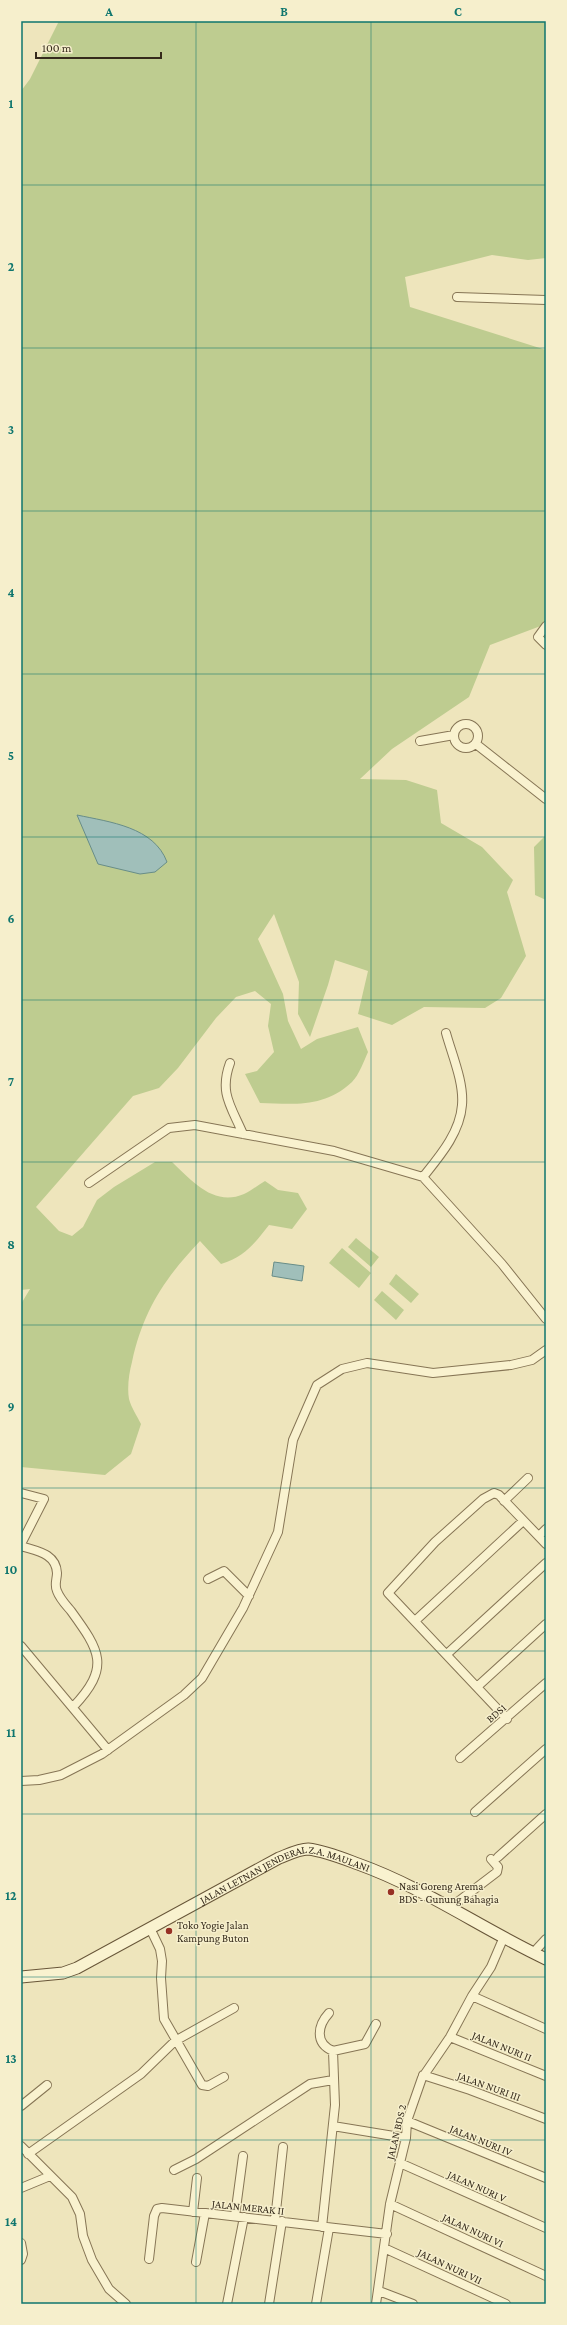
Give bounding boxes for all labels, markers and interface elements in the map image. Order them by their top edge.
text: A [104,4,113,19]
text: B [280,4,288,19]
text: C [454,4,462,19]
scale bar [36,34,161,60]
text: 100 m [42,41,72,55]
text: 1 [9,96,14,111]
text: 2 [8,259,15,274]
text: 3 [8,422,14,437]
text: 4 [7,585,15,600]
text: 5 [8,748,14,763]
text: 6 [7,911,15,926]
text: 7 [8,1074,14,1089]
text: 8 [7,1237,15,1252]
text: 9 [7,1399,15,1414]
text: 10 [5,1562,17,1577]
street label: BDS1 [484,1701,509,1725]
text: 11 [6,1725,16,1740]
street label: JALAN LETNAN JENDERAL Z.A. MAULANI [197,1843,372,1907]
place label: Nasi Goreng Arema BDS - Gunung Bahagia [399,1880,499,1906]
marker: Nasi Goreng Arema BDS - Gunung Bahagia [386,1887,396,1897]
text: 12 [5,1888,17,1903]
place label: Toko Yogie Jalan Kampung Buton [177,1919,249,1945]
marker: Toko Yogie Jalan Kampung Buton [164,1926,174,1936]
street label: JALAN NURI II [469,2028,533,2064]
text: 13 [5,2051,17,2066]
street label: JALAN NURI III [454,2069,522,2104]
street label: JALAN BDS 2 [384,2103,409,2162]
street label: JALAN NURI IV [447,2122,515,2159]
street label: JALAN NURI V [445,2167,509,2205]
street label: JALAN MERAK II [210,2197,285,2218]
street label: JALAN NURI VI [439,2210,505,2250]
text: 14 [5,2214,17,2229]
street label: JALAN NURI VII [415,2245,484,2287]

